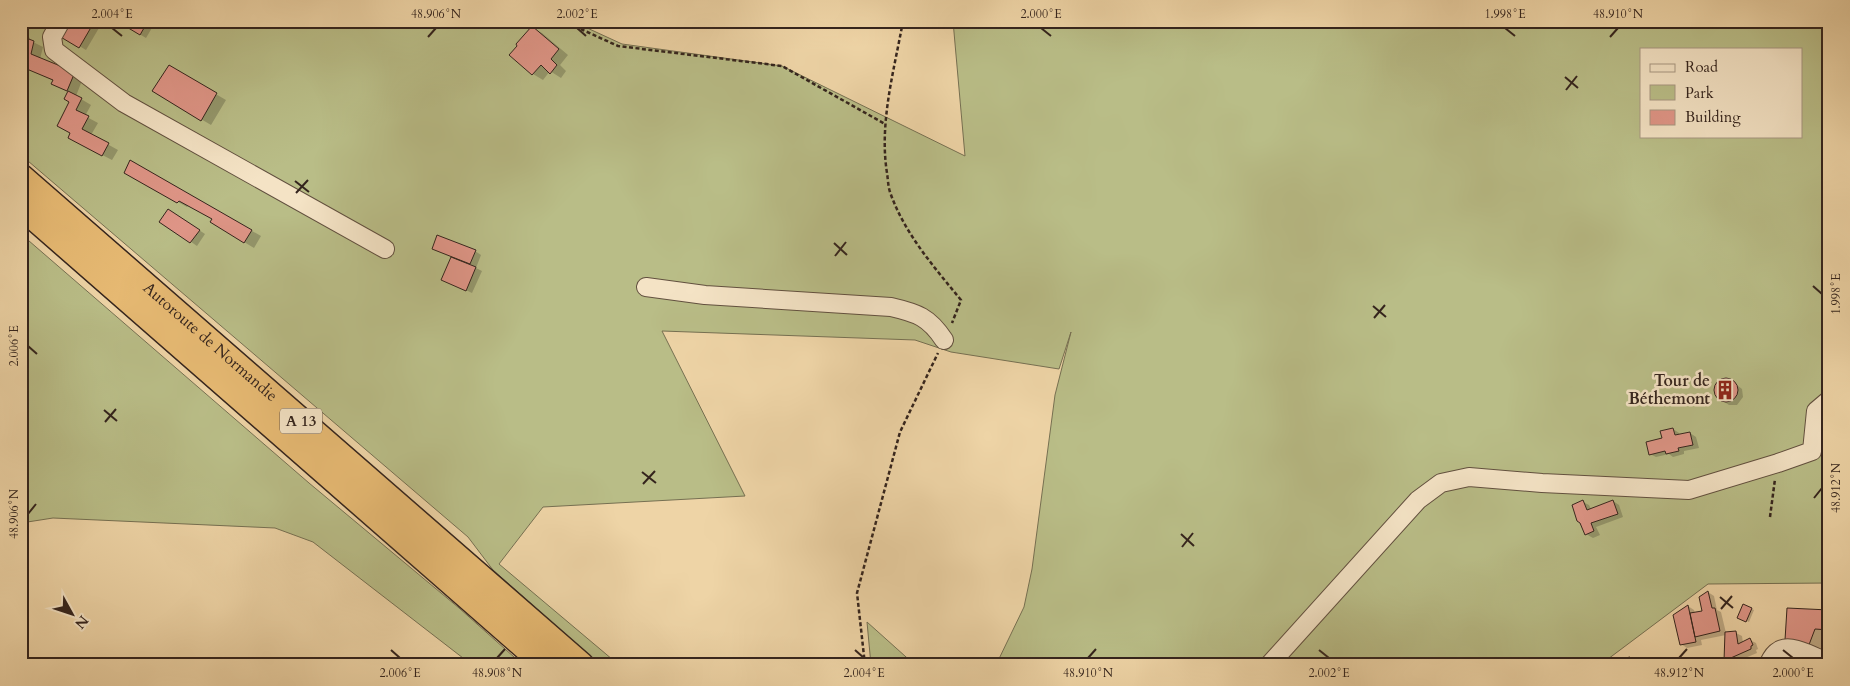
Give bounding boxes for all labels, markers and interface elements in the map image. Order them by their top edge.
text: 2.004°E [91,6,133,22]
text: 48.906°N [411,6,462,22]
text: 2.002°E [556,6,598,22]
text: 2.000°E [1020,6,1062,22]
text: 1.998°E [1484,6,1526,22]
text: 48.910°N [1593,6,1644,22]
legend [1640,48,1802,138]
text: Road [1685,57,1718,77]
text: Park [1685,83,1714,103]
text: Building [1685,107,1741,127]
text: 1.998°E [1828,273,1844,315]
street label: Autoroute de Normandie [138,277,282,407]
text: 2.006°E [6,325,22,367]
place label: Tour de Béthemont [1628,370,1710,410]
building icon: Tour de Béthemont [1714,379,1736,401]
road number: A 13 [280,408,322,434]
text: 48.912°N [1828,462,1844,513]
text: 48.906°N [6,488,22,539]
north arrow [48,588,98,638]
text: N [70,611,93,633]
text: 2.006°E [379,665,421,681]
text: 48.908°N [472,665,523,681]
text: 2.004°E [843,665,885,681]
text: 48.910°N [1063,665,1114,681]
text: 2.002°E [1308,665,1350,681]
text: 48.912°N [1654,665,1705,681]
text: 2.000°E [1772,665,1814,681]

